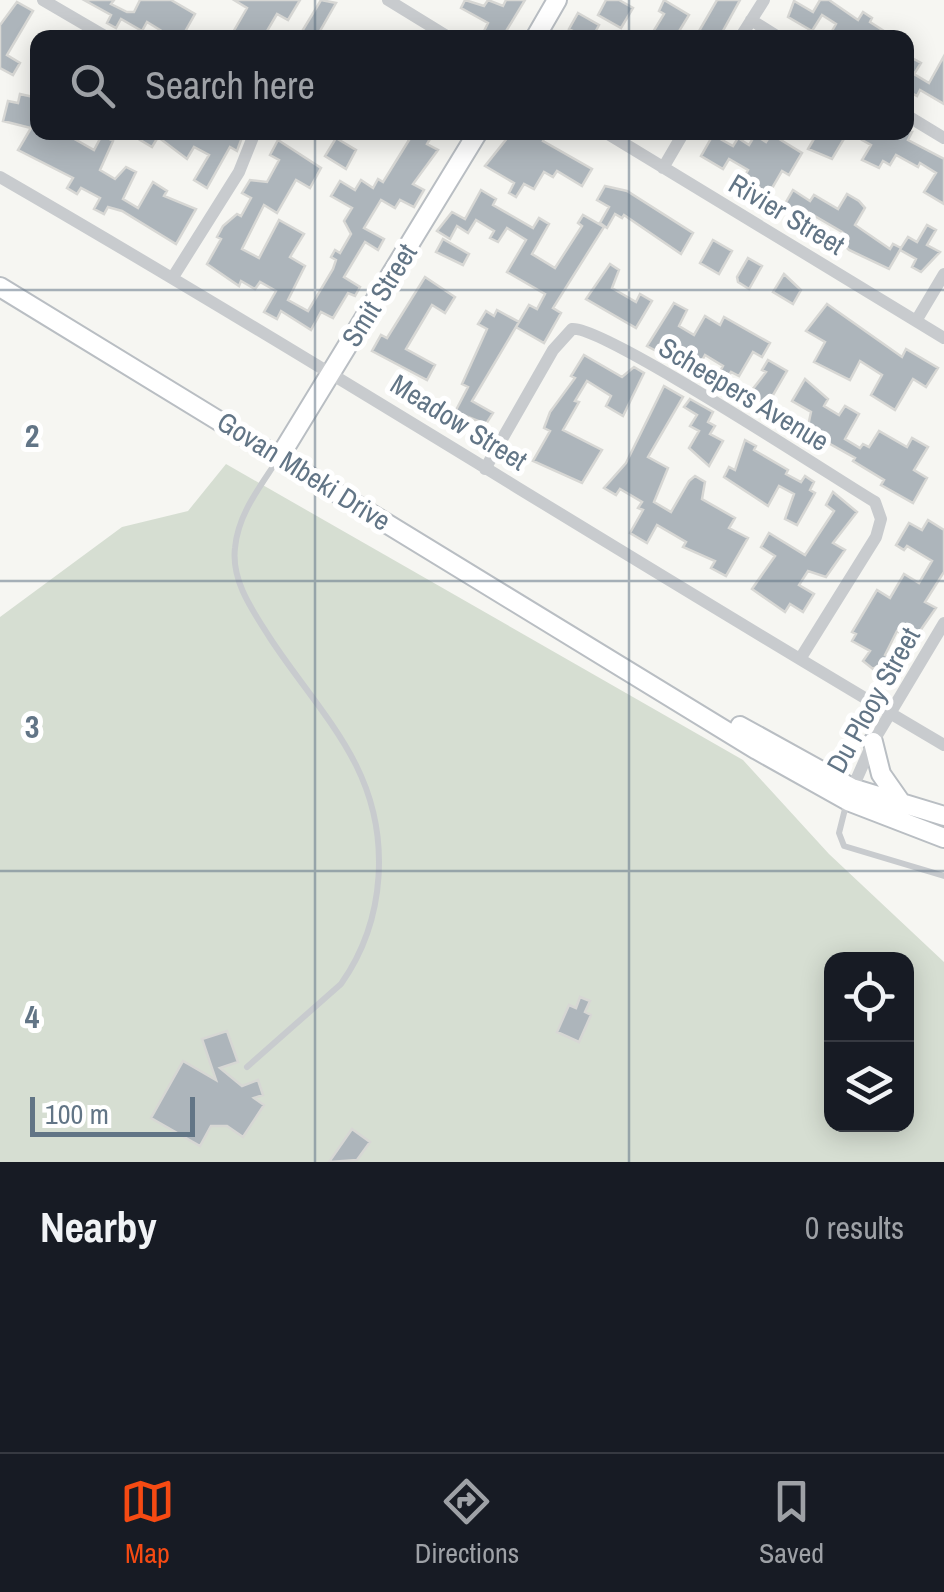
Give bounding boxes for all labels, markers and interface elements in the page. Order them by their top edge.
search box [30,30,914,140]
icon: search [65,58,120,113]
text: Search here [145,60,315,111]
street label: Rivier Street [722,165,852,263]
street label: Smit Street [332,236,426,354]
street label: Scheepers Avenue [652,328,836,460]
street label: Meadow Street [383,365,535,479]
street label: Govan Mbeki Drive [210,402,398,540]
text: 2 [25,414,39,457]
street label: Du Plooy Street [817,620,929,780]
text: 3 [25,705,39,748]
map controls [824,952,914,1132]
button: locate [824,952,914,1042]
text: 4 [25,995,40,1038]
button: layers [824,1042,914,1132]
scale bar [30,1092,195,1136]
text: 100 m [45,1095,109,1133]
text: Nearby [40,1199,157,1255]
text: 0 results [805,1206,904,1249]
tab: Map [120,1474,175,1572]
tab: Directions [415,1474,519,1572]
tab: Saved [759,1474,824,1572]

